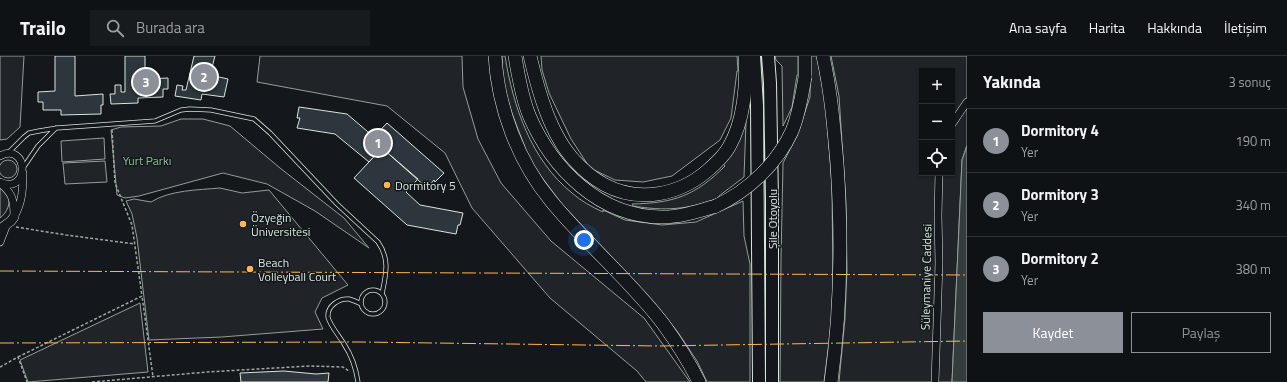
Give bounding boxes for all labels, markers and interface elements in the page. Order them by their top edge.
search box [90,10,370,46]
text: Trailo [20,13,66,42]
text: Burada ara [136,16,205,39]
icon: search [104,17,126,39]
text: Ana sayfa [1009,17,1067,38]
text: Harita [1089,17,1125,38]
text: Hakkında [1147,17,1202,38]
text: İletişim [1224,17,1267,38]
pin: 2 [191,62,217,92]
pin: 3 [133,67,159,97]
map controls [919,68,955,176]
button: + [919,68,955,104]
text: Yakında [983,69,1041,95]
text: 3 sonuç [1228,72,1271,92]
button: − [919,104,955,140]
text: Dormitory 4 [1021,119,1099,142]
pin: 1 [365,128,391,158]
text: 1 [992,131,1000,151]
text: 190 m [1235,131,1271,151]
button: locate [919,140,955,176]
text: Yer [1021,142,1038,162]
park label: Yurt Parkı [123,151,171,170]
place label: Dormitory 5 [395,176,456,195]
marker: Dormitory 5 [382,180,392,190]
text: Dormitory 3 [1021,183,1099,206]
street label: Şile Otoyolu [763,189,782,249]
text: 2 [992,195,1000,215]
text: 340 m [1235,195,1271,215]
text: Yer [1021,206,1038,226]
place label: Özyeğin Üniversitesi [251,208,310,241]
marker: Özyeğin Üniversitesi [238,219,248,229]
street label: Süleymaniye Caddesi [916,224,936,330]
your location [574,230,594,250]
text: Dormitory 2 [1021,247,1099,270]
place label: Beach Volleyball Court [258,253,337,286]
text: 3 [992,259,1000,279]
text: 380 m [1235,259,1271,279]
marker: Beach Volleyball Court [245,264,255,274]
text: Yer [1021,270,1038,290]
button: Kaydet [983,312,1123,353]
button: Paylaş [1131,312,1271,353]

